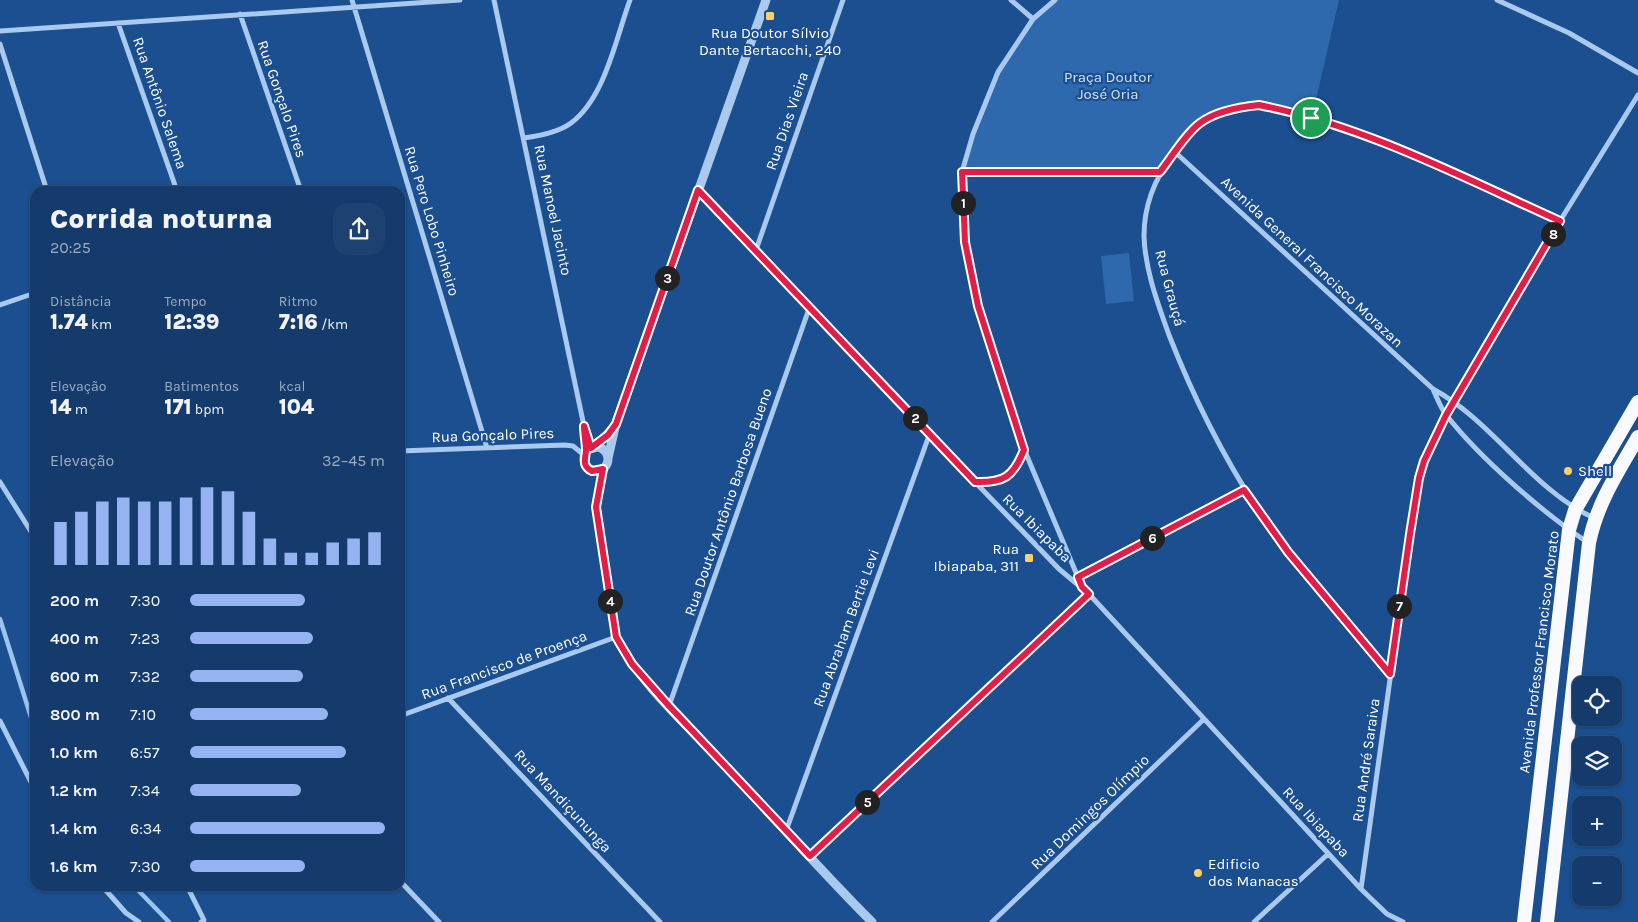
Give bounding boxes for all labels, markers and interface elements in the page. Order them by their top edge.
marker: Rua Doutor Sílvio Dante Bertacchi, 240 [764,10,776,22]
place label: Rua Doutor Sílvio Dante Bertacchi, 240 [699,24,841,59]
street label: Rua Antônio Salema [129,35,191,171]
street label: Rua Gonçalo Pires [254,38,310,160]
park label: Praça Doutor José Oria [1064,68,1153,103]
street label: Rua Dias Vieira [762,69,812,173]
pin [1290,97,1332,139]
icon: arrive [1297,104,1325,132]
street label: Rua Manoel Jacinto [530,143,576,277]
street label: Rua Pero Lobo Pinheiro [401,144,463,298]
street label: Avenida General Francisco Morazan [1217,173,1407,351]
pin: 1 [950,190,976,216]
text: 1 [961,195,966,212]
text: Corrida noturna [50,202,273,235]
button: share [333,203,385,255]
pin: 8 [1540,222,1566,246]
text: 8 [1549,226,1558,243]
text: 20:25 [50,238,91,257]
street label: Rua Grauçá [1151,248,1189,328]
pin: 3 [654,266,680,290]
text: 3 [663,270,672,287]
text: Distância [50,293,111,310]
text: Tempo [164,293,206,310]
text: Ritmo [279,293,317,310]
text: 1.74 [50,310,88,334]
text: 12:39 [164,310,219,334]
text: 7:16 [279,310,318,334]
text: km [88,316,112,333]
text: /km [318,316,348,333]
text: Elevação [50,378,106,395]
text: Batimentos [164,378,239,395]
text: kcal [279,378,305,395]
street label: Rua Doutor Antônio Barbosa Bueno [680,386,776,618]
text: 14 [50,395,71,419]
text: 171 [164,395,192,419]
text: 104 [279,395,314,419]
text: m [71,401,88,418]
text: bpm [192,401,224,418]
pin: 2 [902,406,928,430]
text: 2 [911,410,920,427]
street label: Rua Gonçalo Pires [431,424,555,446]
text: Elevação [50,451,114,470]
text: 32–45 m [322,451,385,470]
place label: Shell [1578,462,1612,480]
marker: Shell [1562,465,1574,477]
street label: Rua Ibiapaba [999,490,1075,566]
pin: 6 [1140,526,1164,550]
text: 6 [1148,530,1157,547]
street label: Avenida Professor Francisco Morato [1515,530,1563,774]
place label: Rua Ibiapaba, 311 [934,540,1019,575]
street label: Rua Abraham Bertie Levi [809,547,883,709]
marker: Rua Ibiapaba, 311 [1023,552,1035,564]
pin: 4 [598,588,622,614]
text: 200 m [50,591,99,610]
text: 7:30 [130,591,160,610]
text: 4 [606,593,615,610]
pin: 7 [1386,594,1412,618]
text: 7 [1396,598,1403,615]
street label: Rua Francisco de Proença [419,627,589,703]
text: 400 m [50,629,99,648]
text: 7:23 [130,629,160,648]
text: 600 m [50,667,99,686]
text: 7:32 [130,667,160,686]
map controls [1572,676,1622,906]
button: locate [1572,676,1622,726]
street label: Rua André Saraiva [1348,697,1384,823]
text: 800 m [50,705,100,724]
text: 7:10 [130,705,156,724]
button: layers [1572,736,1622,786]
text: 1.0 km [50,743,98,762]
text: 6:57 [130,743,159,762]
street label: Rua Mandiçununga [511,746,615,856]
street label: Rua Domingos Olímpio [1027,751,1153,873]
text: 1.2 km [50,781,98,800]
text: 7:34 [130,781,160,800]
street label: Rua Ibiapaba [1279,783,1353,861]
pin: 5 [854,790,880,814]
text: 5 [863,794,872,811]
button: + [1572,796,1622,846]
text: 1.4 km [50,819,97,838]
text: 6:34 [130,819,161,838]
place label: Edificio dos Manacas [1208,855,1299,890]
button: − [1572,856,1622,906]
text: 1.6 km [50,857,98,876]
text: 7:30 [130,857,160,876]
marker: Edificio dos Manacas [1192,867,1204,879]

